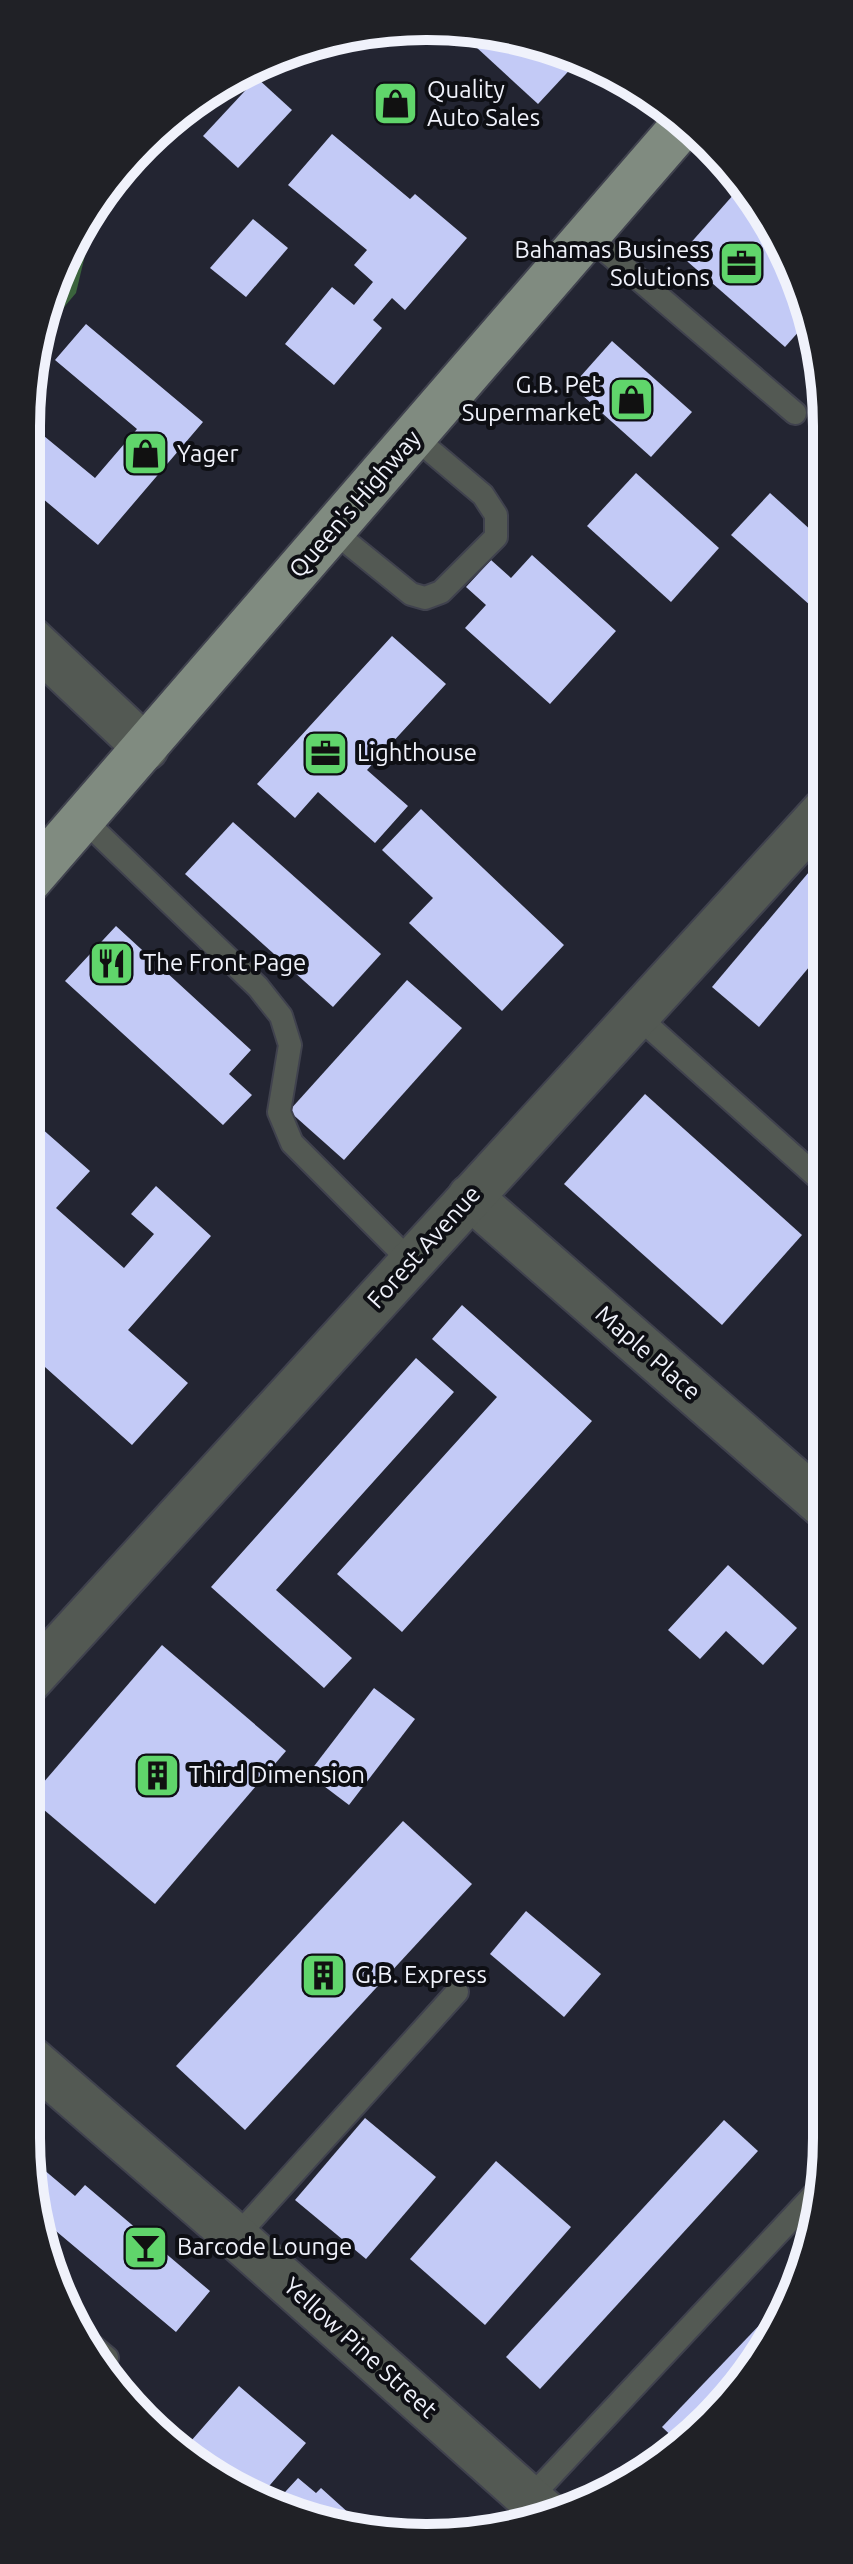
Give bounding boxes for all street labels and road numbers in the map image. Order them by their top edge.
street label: Queen's Highway [283,424,426,583]
street label: Forest Avenue [362,1180,486,1313]
street label: Maple Place [591,1300,706,1405]
street label: Yellow Pine Street [278,2272,443,2424]

